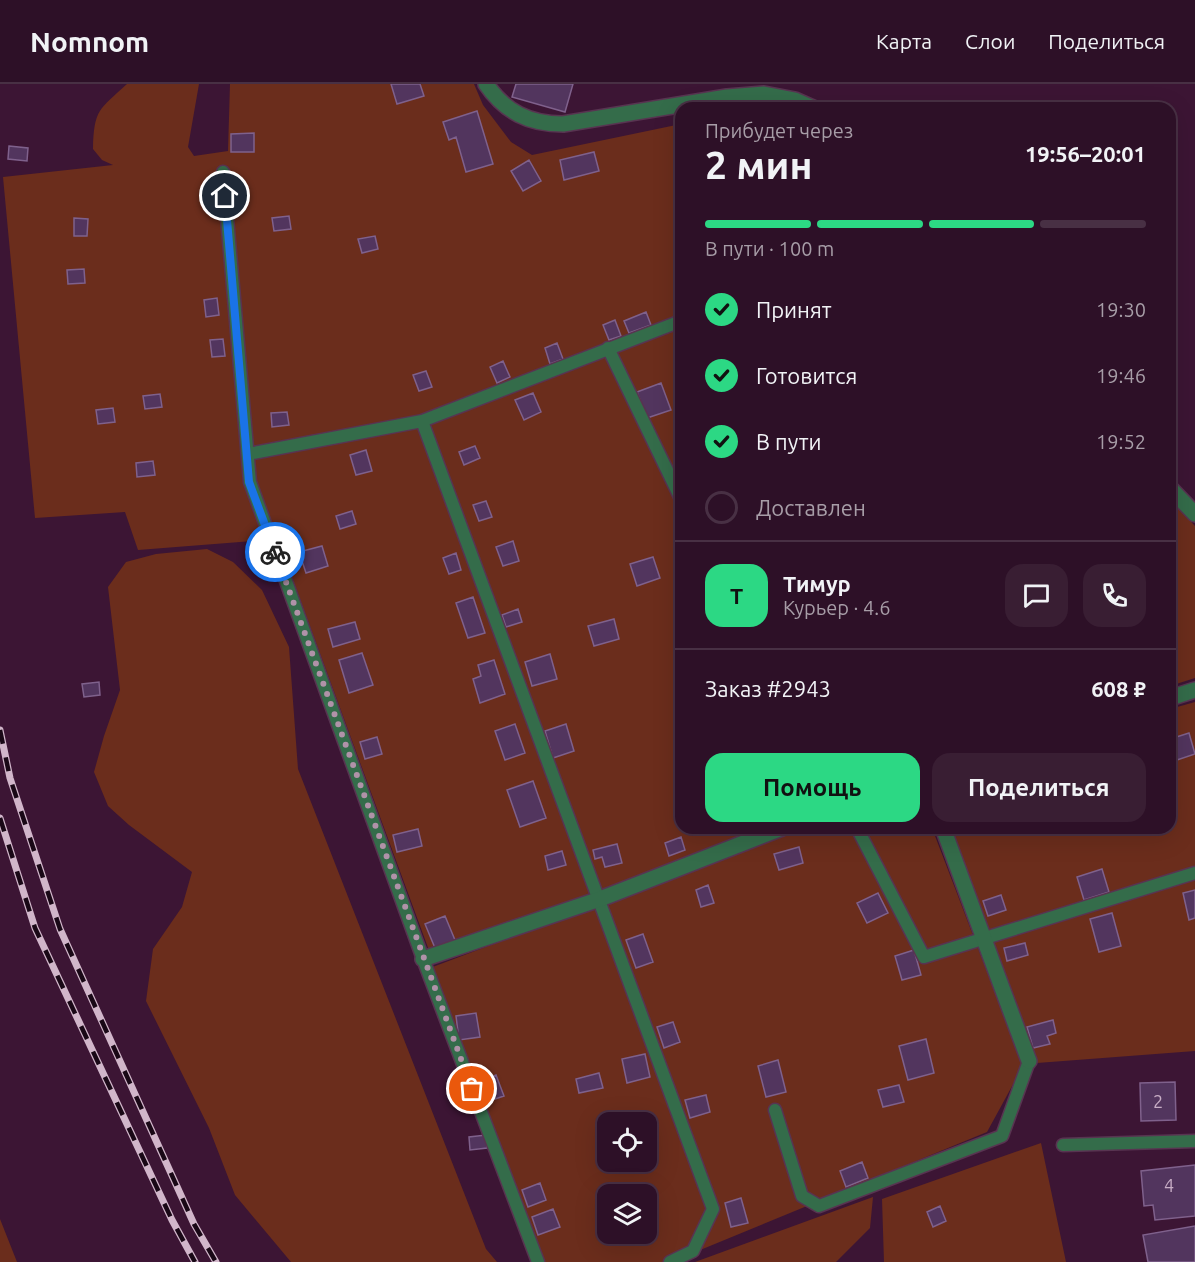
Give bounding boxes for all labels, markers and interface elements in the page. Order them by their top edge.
text: Nomnom [30,26,149,57]
text: Карта [876,29,932,53]
text: Слои [965,29,1015,53]
text: Поделиться [1048,29,1165,53]
text: Прибудет через [705,119,853,142]
text: 19:56–20:01 [1025,141,1146,166]
text: 2 мин [705,143,813,186]
pin [199,170,250,221]
icon: home [208,179,241,212]
text: В пути · 100 m [705,237,834,260]
icon: check [705,293,738,326]
text: Принят [756,297,832,322]
text: 19:30 [1096,298,1146,321]
icon: check [705,359,738,392]
text: Готовится [756,363,857,388]
text: 19:46 [1096,364,1146,387]
icon: check [705,425,738,458]
text: В пути [756,429,822,454]
text: 19:52 [1096,430,1146,453]
text: Доставлен [756,495,866,520]
courier [245,522,305,582]
icon: bike [259,536,292,569]
button: chat [1005,564,1068,627]
button: phone [1083,564,1146,627]
text: Тимур [783,571,851,596]
text: Т [730,583,743,608]
text: Курьер · 4.6 [783,596,890,619]
text: Заказ #2943 [705,676,831,701]
text: 608 ₽ [1091,676,1146,701]
button: Помощь [705,753,920,822]
button: Поделиться [932,753,1146,822]
pin [446,1063,497,1114]
icon: bag [455,1072,488,1105]
house number: 2 [1153,1091,1163,1111]
map controls [597,1112,657,1244]
button: locate [597,1112,657,1172]
house number: 4 [1164,1175,1174,1195]
button: layers [597,1184,657,1244]

